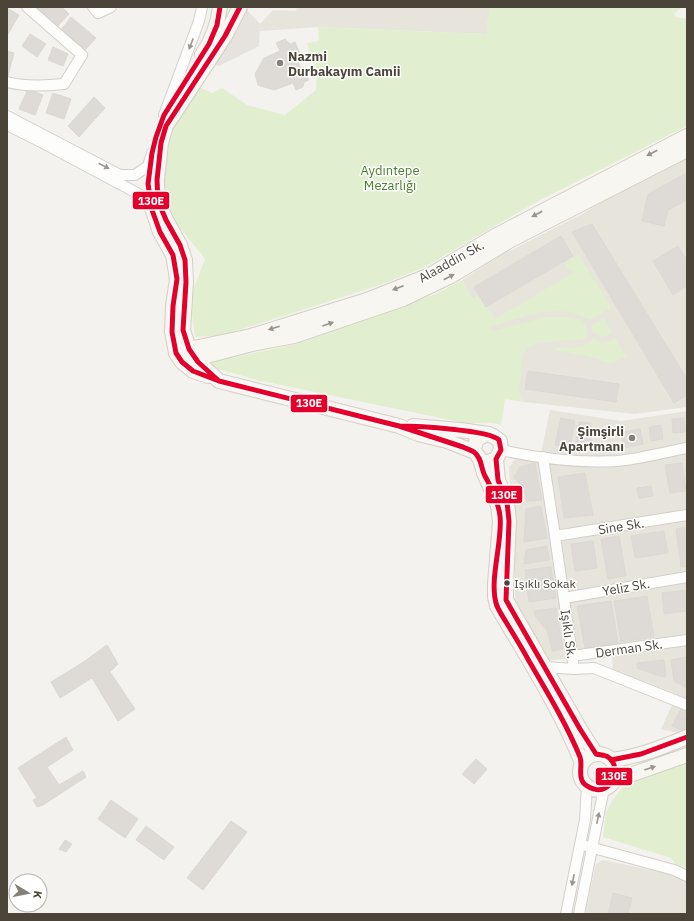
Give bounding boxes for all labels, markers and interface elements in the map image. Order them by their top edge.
one-way arrow [187,38,193,50]
place label: Nazmi Durbakayım Camii [288,48,400,80]
marker: Nazmi Durbakayım Camii [275,58,285,68]
one-way arrow [646,150,658,157]
park label: Aydıntepe Mezarlığı [360,162,420,194]
one-way arrow [98,163,110,169]
line badge: 130E [132,191,170,210]
text: 130E [138,194,165,208]
one-way arrow [531,211,543,217]
street label: Alaaddin Sk. [415,236,487,286]
one-way arrow [443,274,455,280]
one-way arrow [391,285,403,291]
one-way arrow [323,321,335,327]
one-way arrow [268,325,280,331]
line badge: 130E [290,394,328,413]
text: 130E [296,396,323,410]
place label: Şimşirli Apartmanı [559,423,624,455]
marker: Şimşirli Apartmanı [627,433,637,443]
line badge: 130E [485,485,523,504]
text: 130E [491,488,518,502]
street label: Sine Sk. [597,514,645,539]
street label: Yeliz Sk. [601,575,651,600]
place label: Işıklı Sokak [514,576,576,591]
marker: Işıklı Sokak [502,578,512,588]
street label: Işıklı Sk. [557,608,580,660]
street label: Derman Sk. [595,635,664,662]
one-way arrow [644,765,656,771]
line badge: 130E [595,767,633,786]
text: 130E [601,769,628,783]
one-way arrow [596,812,602,824]
north arrow [8,873,48,913]
one-way arrow [569,874,575,886]
text: K [30,890,45,900]

